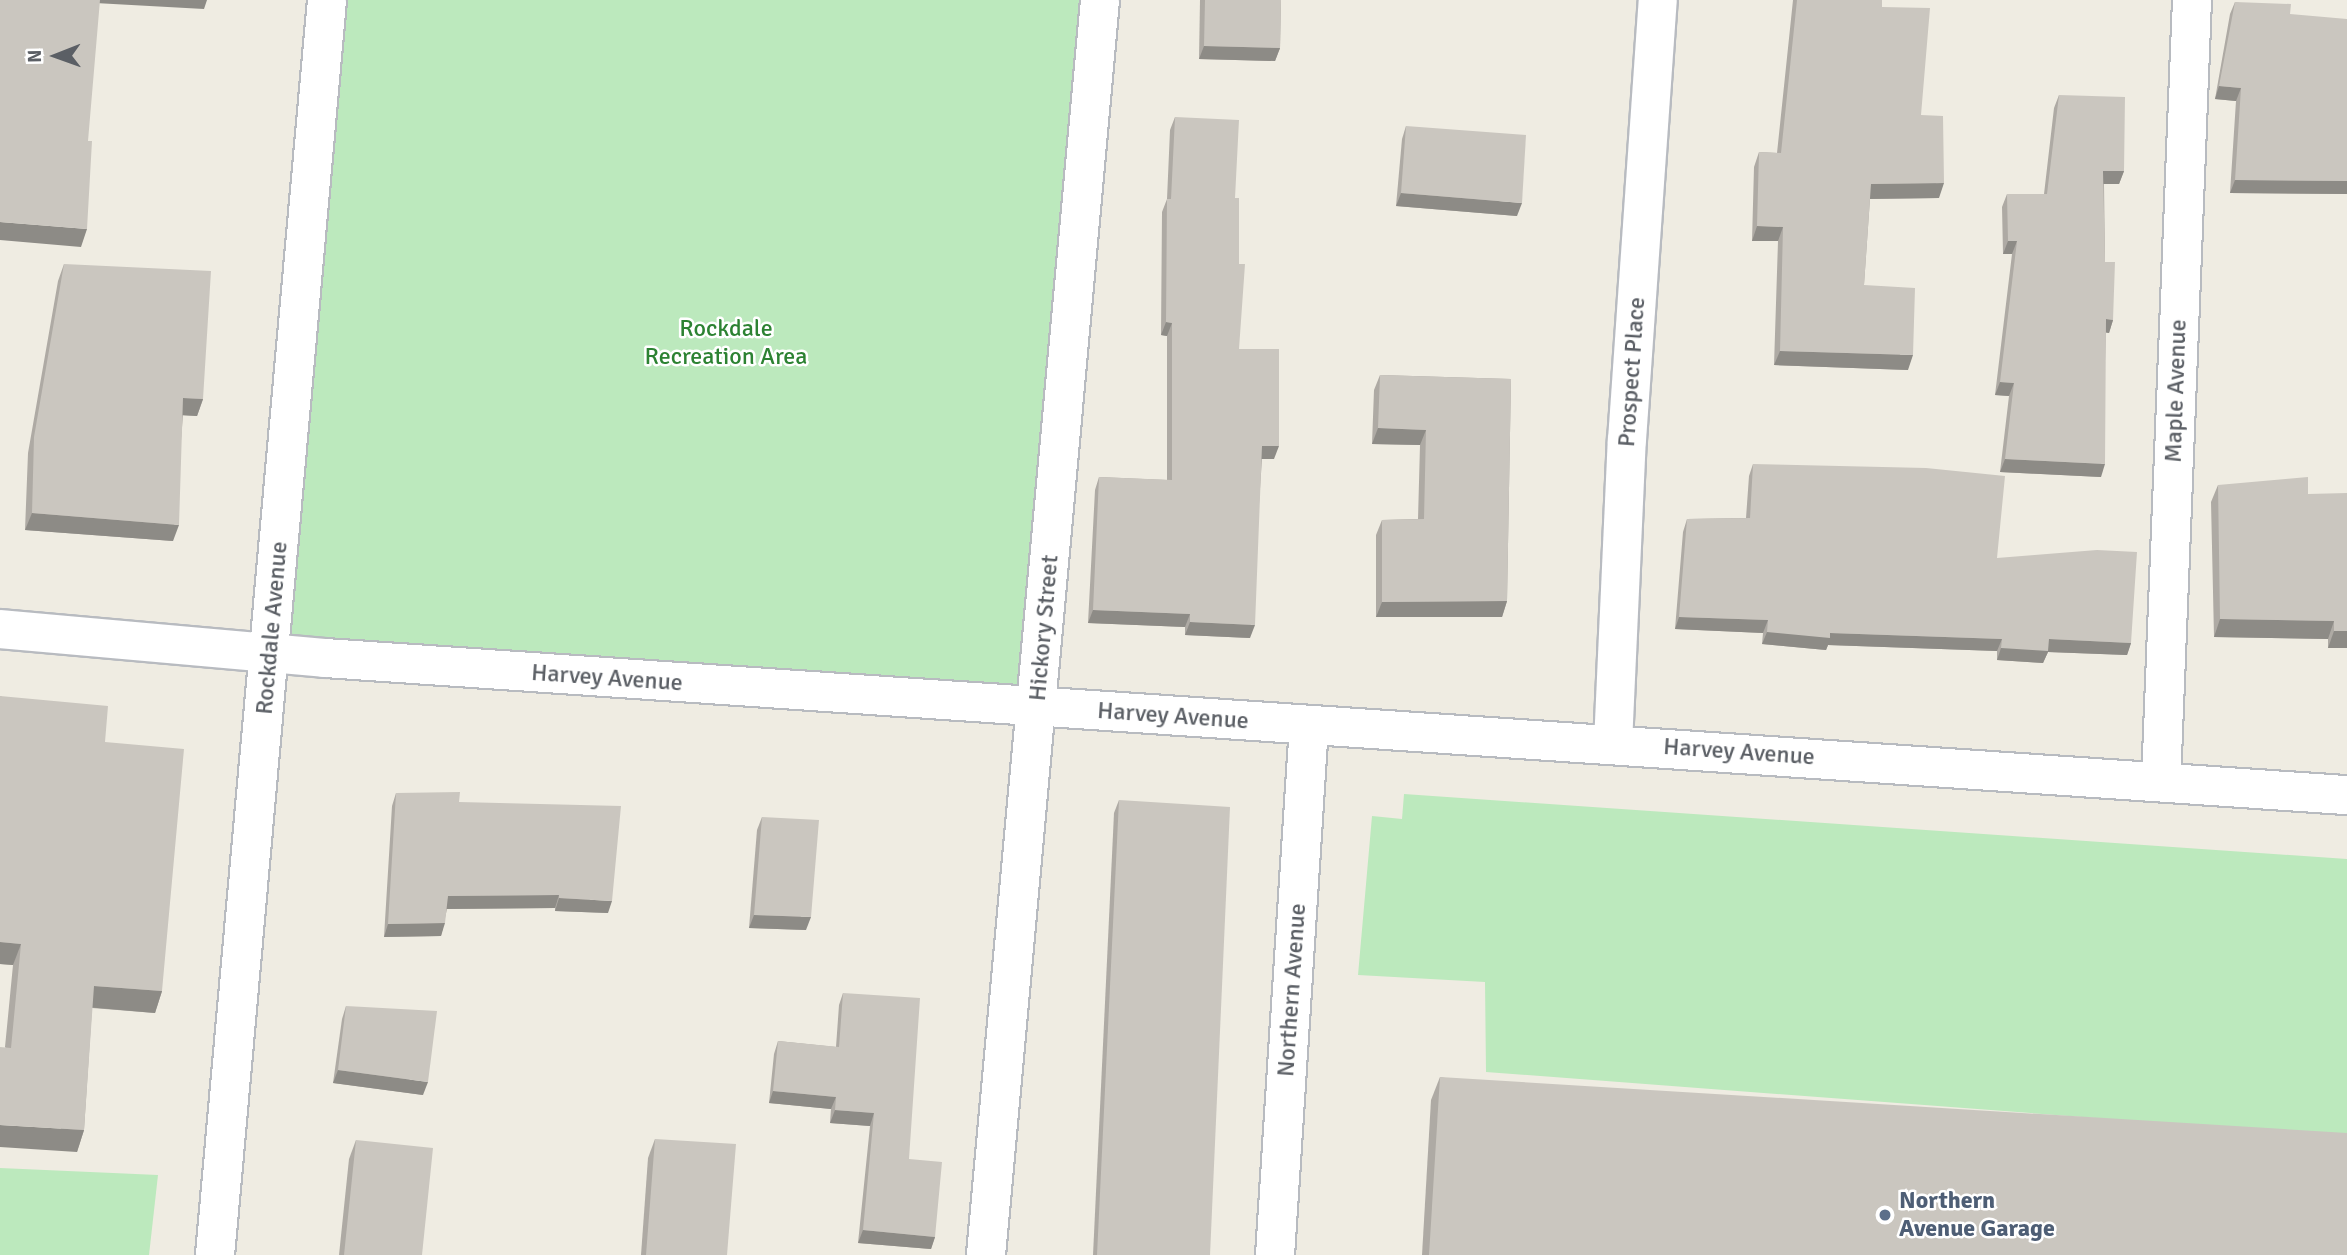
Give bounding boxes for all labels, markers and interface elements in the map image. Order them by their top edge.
north arrow [21,21,91,91]
text: N [23,50,47,63]
street label: Prospect Place [1612,296,1652,448]
park label: Rockdale Recreation Area [645,315,807,371]
street label: Maple Avenue [2159,319,2193,463]
street label: Rockdale Avenue [250,540,294,716]
street label: Hickory Street [1023,554,1065,702]
street label: Harvey Avenue [530,658,684,698]
street label: Harvey Avenue [1096,696,1250,736]
street label: Harvey Avenue [1662,732,1816,772]
street label: Northern Avenue [1272,902,1312,1078]
place label: Northern Avenue Garage [1899,1187,2055,1243]
marker: Northern Avenue Garage [1877,1207,1893,1223]

